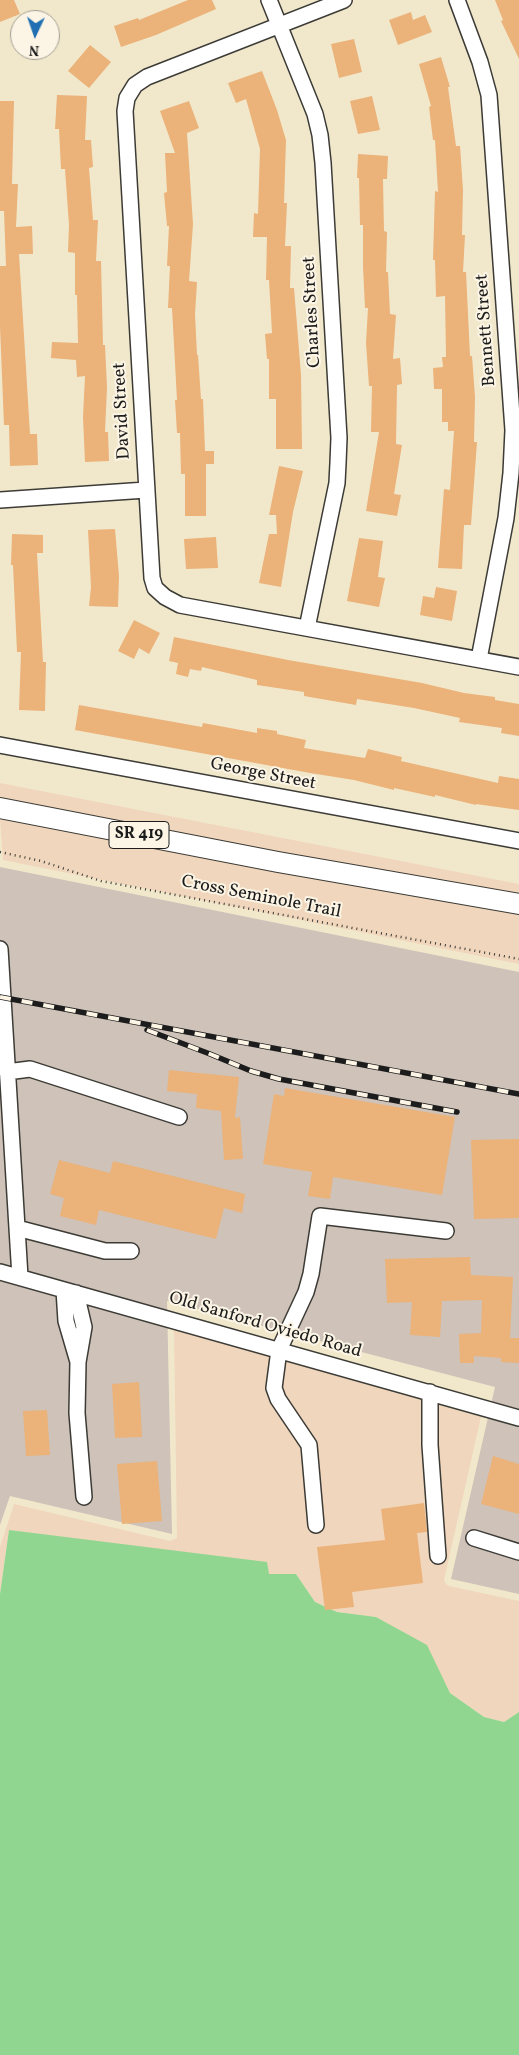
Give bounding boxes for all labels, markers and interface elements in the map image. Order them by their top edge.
north arrow [10,10,60,60]
text: N [29,40,40,59]
street label: Charles Street [299,256,327,368]
street label: Bennett Street [472,273,502,387]
street label: David Street [110,362,136,460]
street label: George Street [208,754,318,796]
road number: SR 419 [109,822,169,848]
street label: Cross Seminole Trail [179,872,343,924]
street label: Old Sanford Oviedo Road [166,1288,364,1364]

